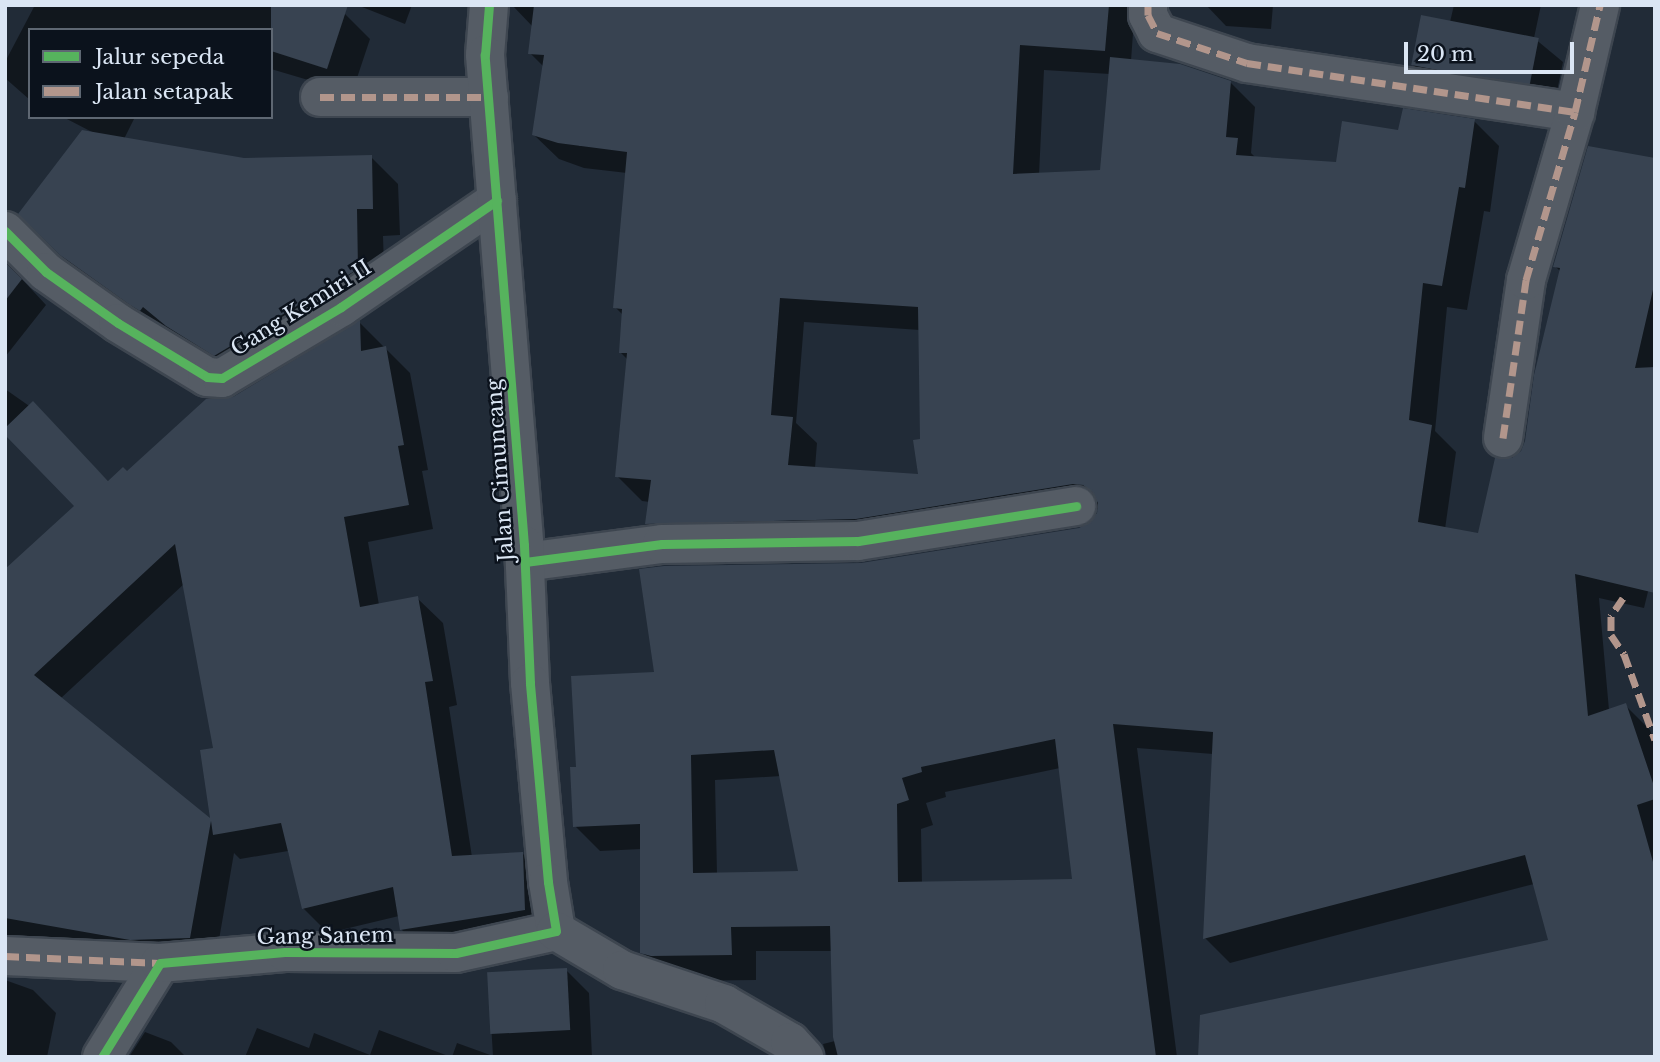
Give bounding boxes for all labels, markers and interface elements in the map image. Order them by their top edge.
legend [28,28,273,119]
scale bar [1408,28,1578,72]
text: 20 m [1417,41,1474,67]
text: Jalur sepeda [95,44,224,70]
text: Jalan setapak [95,79,233,105]
street label: Gang Kemiri II [226,255,376,361]
street label: Jalan Cimuncang [481,378,519,562]
street label: Gang Sanem [256,922,394,950]

